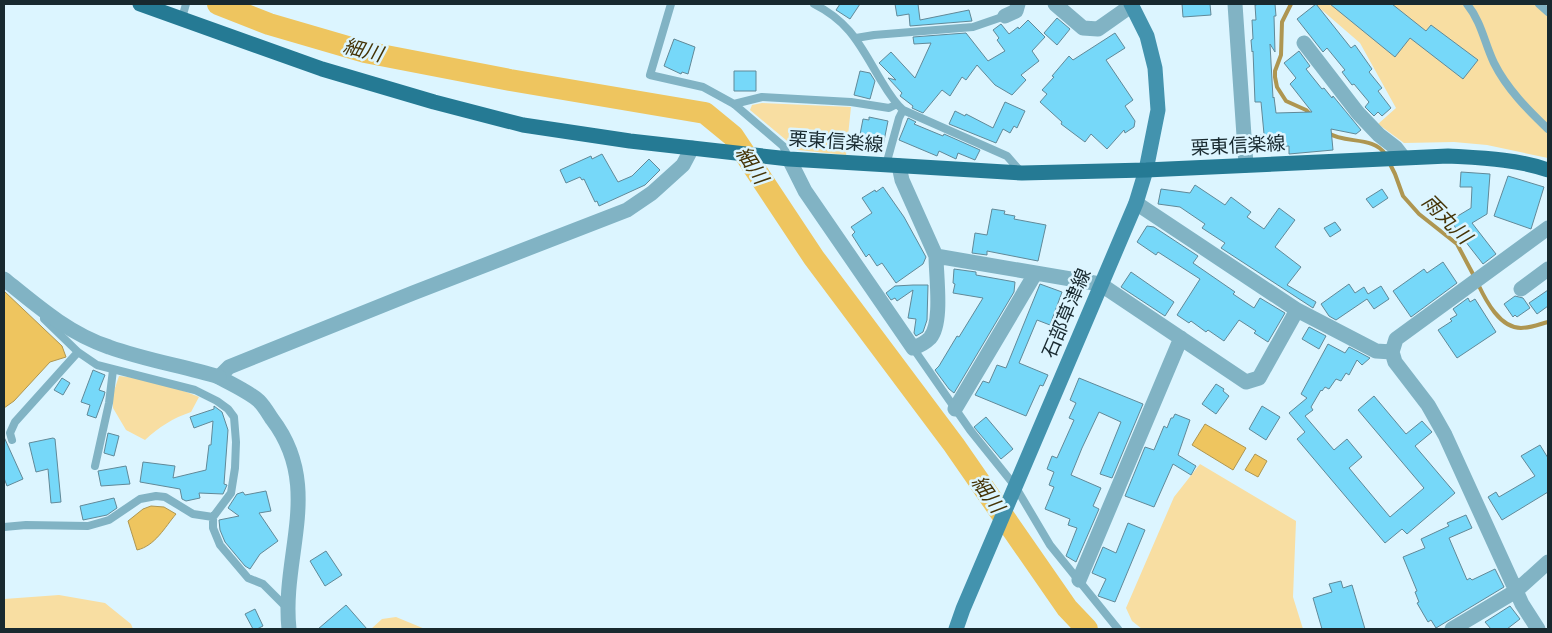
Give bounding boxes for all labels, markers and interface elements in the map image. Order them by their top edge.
water label: 細川 [341,34,387,67]
street label: 栗東信楽線 [788,127,884,156]
street label: 栗東信楽線 [1190,132,1286,159]
water label: 細川 [731,142,774,190]
water label: 雨丸川 [1417,189,1478,250]
street label: 石部草津線 [1037,265,1096,361]
water label: 細川 [967,471,1010,519]

